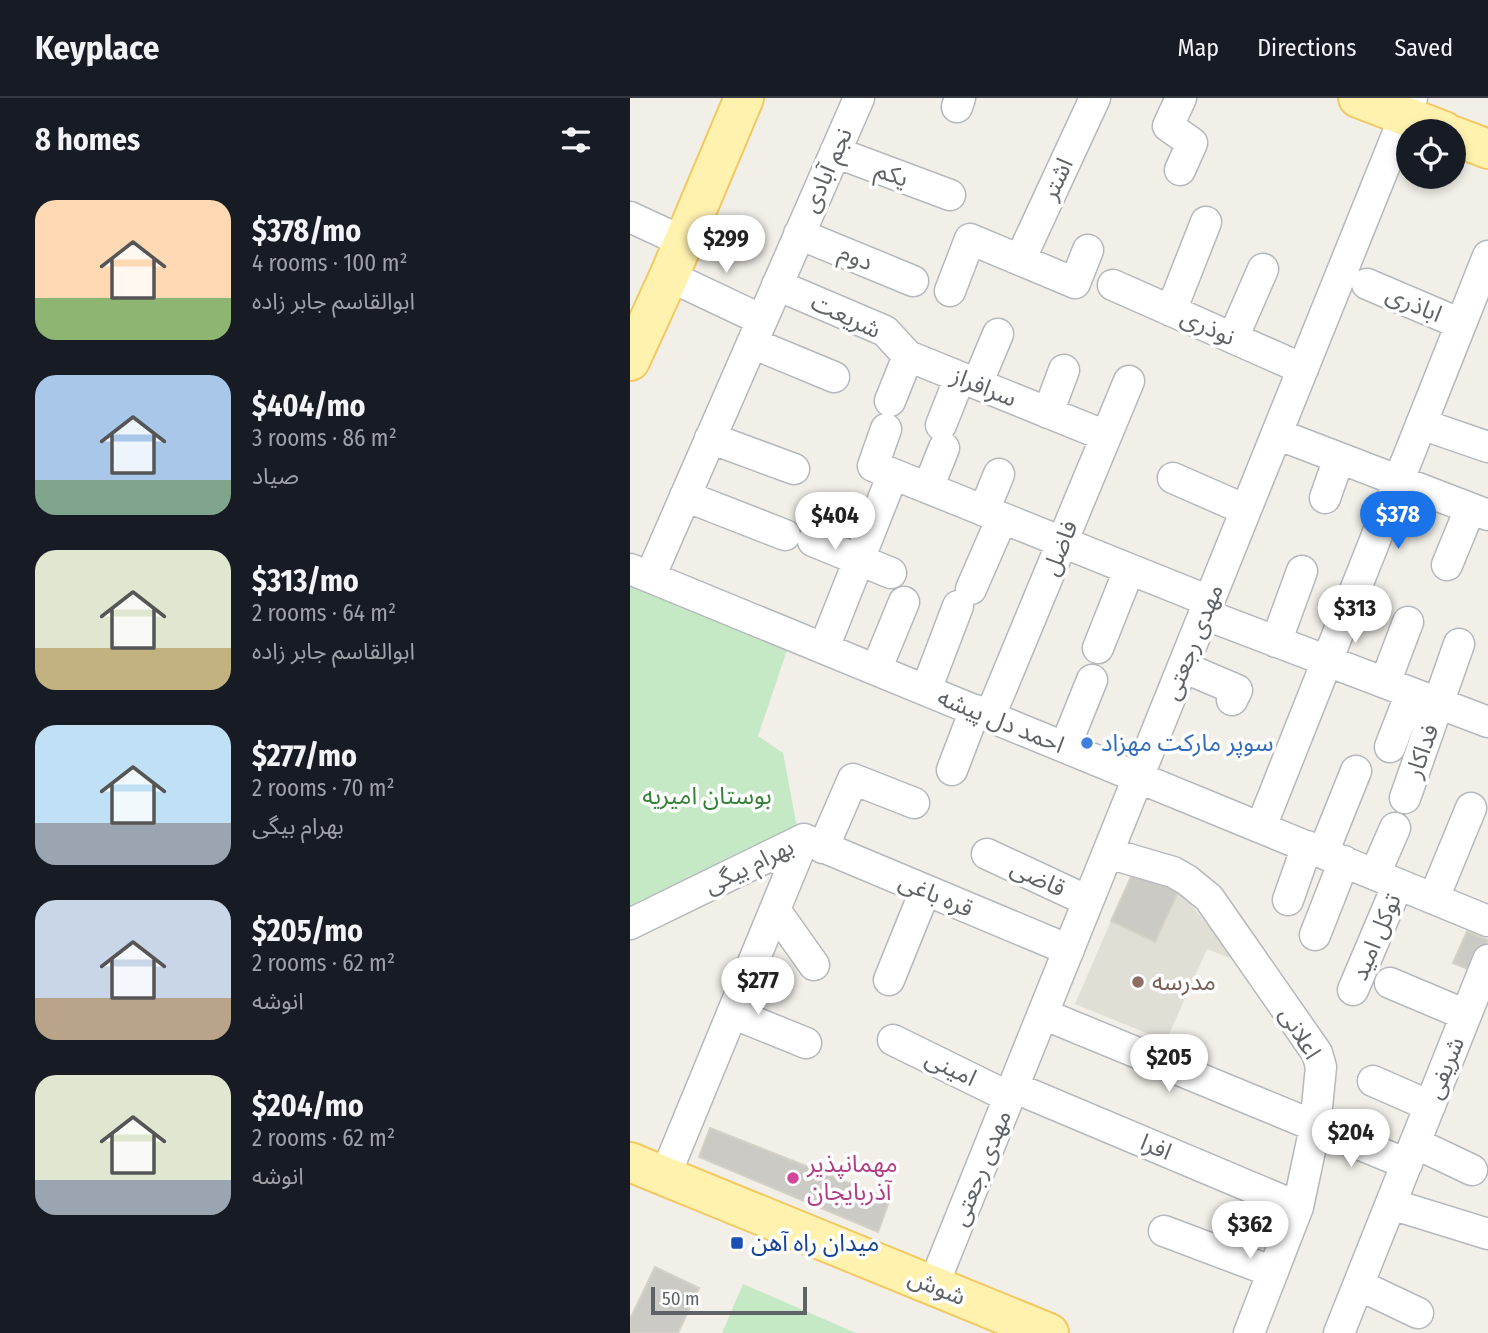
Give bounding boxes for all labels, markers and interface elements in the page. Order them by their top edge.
text: Keyplace [35,28,159,68]
text: Map [1178,34,1219,62]
text: Directions [1257,34,1356,62]
text: Saved [1394,34,1453,62]
map controls [1396,119,1466,189]
button: locate [1396,119,1466,189]
icon: filters [557,121,595,159]
text: 8 homes [35,122,140,158]
street label: نجم آبادی [796,123,861,218]
street label: اشتر [1035,154,1079,205]
street label: یکم [871,155,912,196]
text: $378/mo [252,213,361,249]
pin: $299 [685,216,767,275]
text: $299 [703,224,749,252]
icon: home [91,228,175,312]
street label: دوم [834,238,877,280]
text: 4 rooms · 100 m² [252,249,408,277]
street label: اباذری [1382,280,1446,328]
text: ابوالقاسم جابر زاده [252,287,415,315]
street label: شریعت [807,288,885,344]
street label: نوذری [1177,303,1239,351]
street label: سرافراز [946,361,1021,413]
text: $404/mo [252,388,366,424]
icon: home [91,403,175,487]
text: 3 rooms · 86 m² [252,424,397,452]
text: صیاد [252,462,299,490]
pin: $378 [1357,491,1439,551]
pin: $404 [794,492,876,552]
text: $378 [1376,500,1420,528]
text: $404 [811,501,859,529]
street label: فاضل [1036,516,1084,580]
text: $313/mo [252,563,359,599]
icon: home [91,578,175,662]
street label: مهدی رجعتی [1157,580,1229,704]
pin: $313 [1314,586,1396,645]
text: $313 [1334,594,1376,622]
text: 2 rooms · 64 m² [252,599,396,627]
text: ابوالقاسم جابر زاده [252,637,415,665]
street label: احمد دل پیشه [933,683,1068,760]
street label: فداکار [1399,720,1445,783]
place label: سوپر مارکت مهزاد [1101,729,1274,758]
marker: سوپر مارکت مهزاد [1079,735,1095,751]
text: $277/mo [252,738,357,774]
icon: home [91,753,175,837]
text: 2 rooms · 70 m² [252,774,395,802]
park label: بوستان امیریه [642,782,772,810]
text: بهرام بیگی [252,812,344,840]
street label: بهرام بیگی [700,832,800,903]
street label: قاضی [1006,853,1070,903]
street label: قره باغی [895,867,977,923]
street label: توکل امید [1345,889,1407,985]
text: $205/mo [252,913,363,949]
icon: home [91,928,175,1012]
text: 2 rooms · 62 m² [252,949,395,977]
pin: $277 [717,958,799,1017]
text: $277 [737,966,779,994]
place label: مدرسه [1152,968,1216,996]
marker: مدرسه [1130,974,1146,990]
text: انوشه [252,987,304,1015]
street label: اعلانی [1274,1002,1326,1064]
street label: شریفی [1420,1033,1470,1103]
pin: $205 [1128,1034,1210,1094]
text: $205 [1146,1043,1192,1071]
street label: امینی [921,1044,981,1092]
text: $204/mo [252,1088,364,1124]
icon: home [91,1103,175,1187]
street label: مهدی رجعتی [945,1106,1017,1230]
pin: $204 [1310,1110,1392,1169]
text: $204 [1328,1118,1374,1146]
text: 2 rooms · 62 m² [252,1124,395,1152]
street label: افرا [1136,1128,1176,1166]
place label: مهمانپذیر آذربایجان [806,1150,897,1206]
text: انوشه [252,1162,304,1190]
marker: مهمانپذیر آذربایجان [785,1170,801,1186]
pin: $362 [1209,1202,1291,1261]
text: $362 [1228,1210,1272,1238]
place label: میدان راه آهن [751,1229,879,1257]
marker: میدان راه آهن [729,1235,745,1251]
street label: شوش [904,1263,970,1311]
scale bar [651,1284,807,1316]
text: 50 m [662,1287,700,1310]

